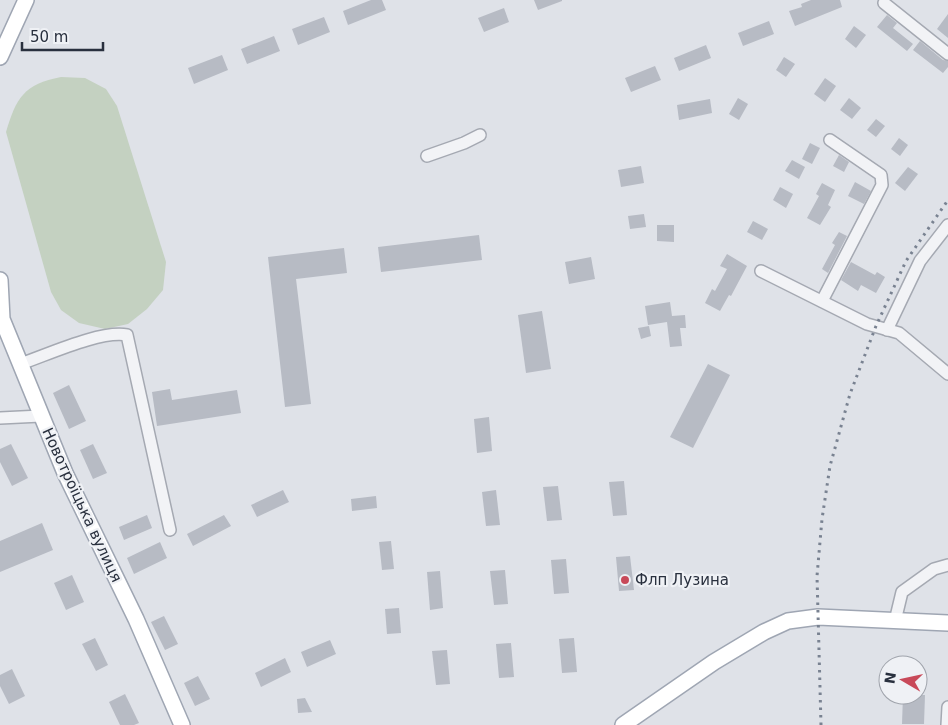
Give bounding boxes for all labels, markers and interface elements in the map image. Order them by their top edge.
scale bar [22,20,104,52]
text: 50 m [30,28,68,46]
street label: Новотроїцька вулиця [38,425,126,585]
place label: Флп Лузина [635,571,729,589]
marker: Флп Лузина [619,574,631,586]
north arrow [878,655,928,705]
text: N [881,671,899,685]

